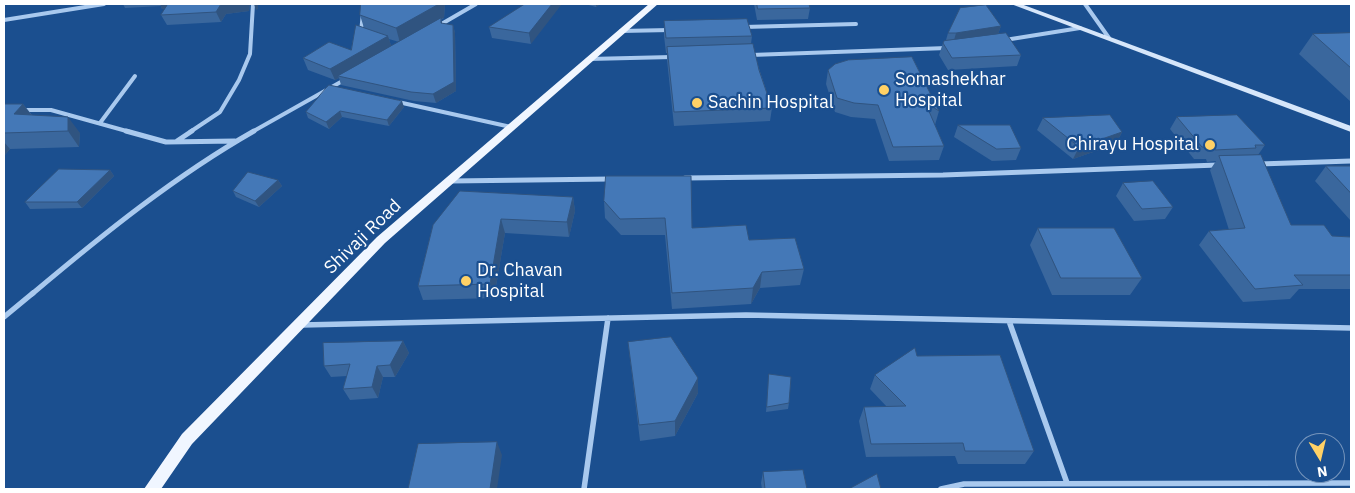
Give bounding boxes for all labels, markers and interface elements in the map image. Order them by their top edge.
place label: Somashekhar Hospital [895,69,1006,112]
marker: Somashekhar Hospital [877,83,891,97]
place label: Sachin Hospital [708,92,834,114]
marker: Sachin Hospital [690,96,704,110]
place label: Chirayu Hospital [1066,134,1199,156]
marker: Chirayu Hospital [1203,138,1217,152]
street label: Shivaji Road [320,195,406,279]
place label: Dr. Chavan Hospital [477,260,563,302]
marker: Dr. Chavan Hospital [459,274,473,288]
north arrow [1295,433,1345,483]
text: N [1316,462,1329,482]

